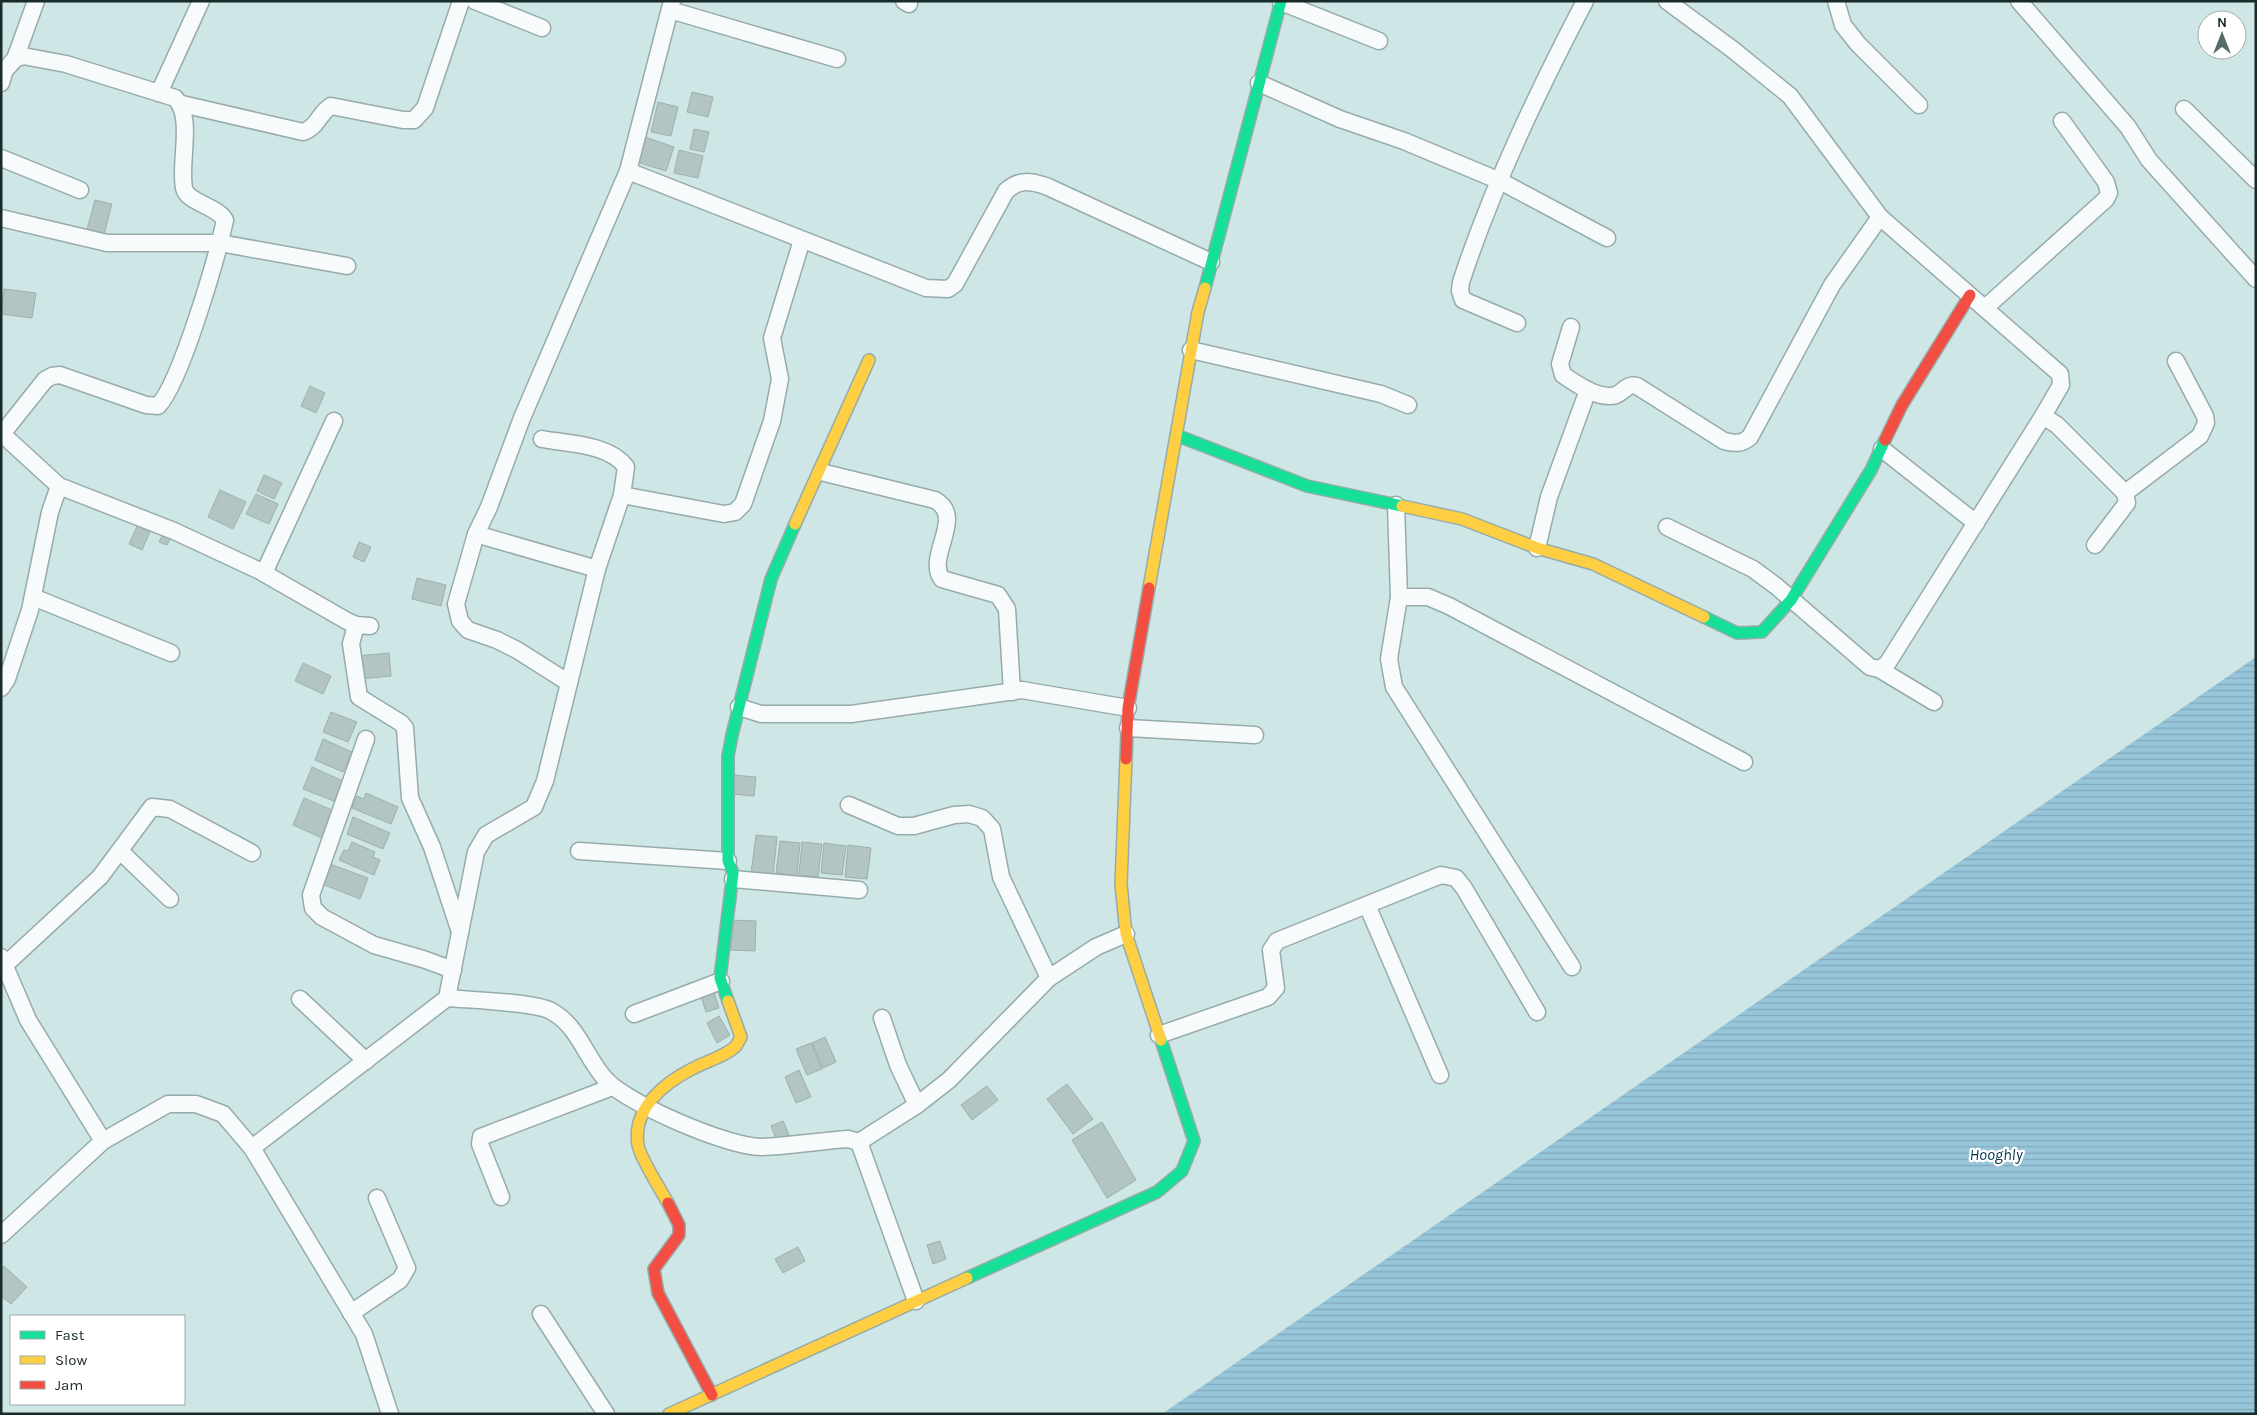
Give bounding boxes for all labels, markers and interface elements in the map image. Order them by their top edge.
north arrow [2197,10,2247,60]
text: N [2217,14,2227,31]
water label: Hooghly [1969,1145,2024,1164]
legend [10,1315,185,1405]
text: Fast [55,1326,85,1344]
text: Slow [55,1351,87,1369]
text: Jam [55,1376,83,1394]

